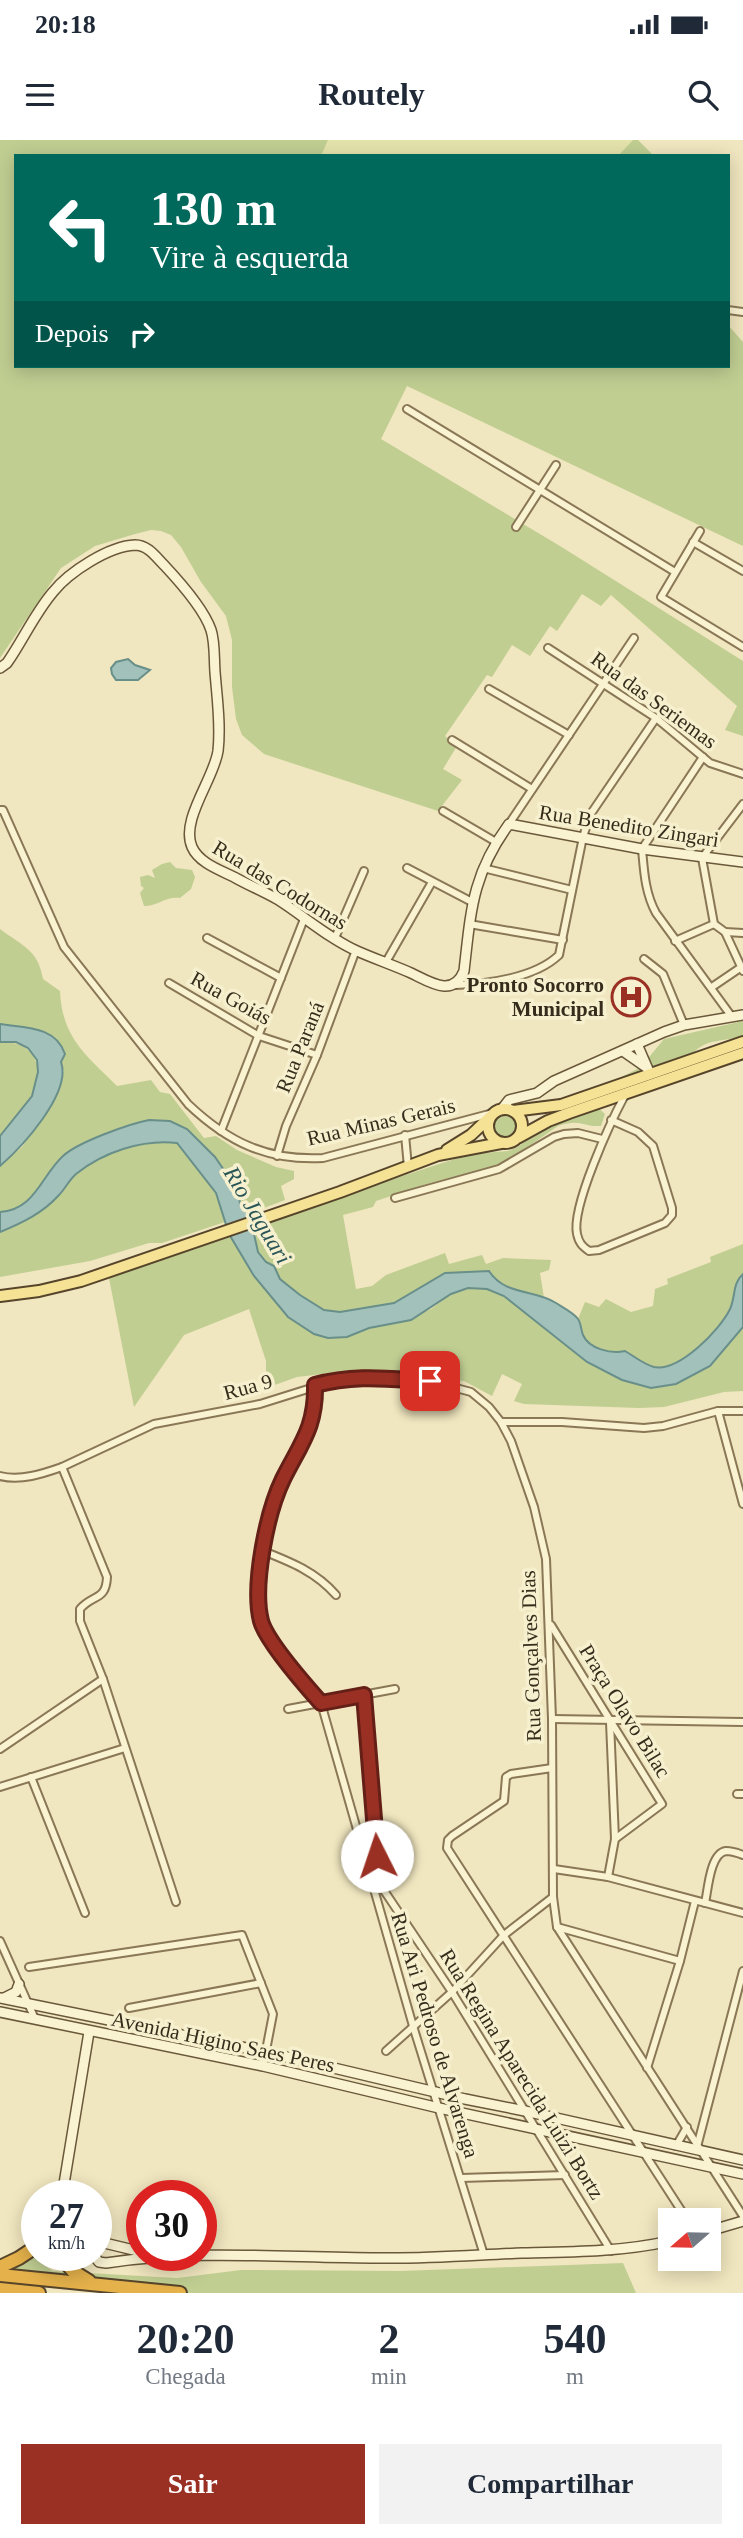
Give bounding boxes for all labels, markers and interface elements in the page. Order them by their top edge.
text: 20:18 [35,10,96,39]
icon: menu [21,76,59,114]
text: Routely [318,76,425,112]
icon: search [684,76,722,114]
text: 130 m [150,181,277,236]
icon: left [35,182,126,273]
text: Vire à esquerda [150,239,349,275]
icon: right [123,315,161,353]
text: Depois [35,319,109,348]
street label: Rua das Seriemas [587,646,721,754]
street label: Rua Benedito Zingari [537,800,721,852]
street label: Rua das Codornas [208,835,352,935]
street label: Rua Goiás [187,966,275,1030]
place label: Pronto Socorro Municipal [467,973,604,1021]
hospital icon: Pronto Socorro Municipal [610,976,652,1018]
street label: Rua Paraná [271,997,329,1096]
street label: Rua Minas Gerais [304,1093,458,1151]
water label: Rio Jaguari [218,1161,296,1269]
pin [400,1351,460,1411]
icon: arrive [411,1362,449,1400]
street label: Rua 9 [221,1369,275,1405]
street label: Rua Gonçalves Dias [516,1570,546,1742]
street label: Praça Olavo Bilac [574,1640,676,1782]
position arrow [340,1819,414,1893]
street label: Rua Ari Pedroso de Alvarenga [386,1909,484,2161]
street label: Rua Regina Aparecida Luizi Bortz [435,1945,609,2203]
street label: Avenida Higino Saes Peres [109,2007,337,2077]
speed limit sign: 30 [126,2180,217,2271]
text: 27 [49,2197,84,2236]
north arrow [658,2208,721,2272]
map controls [658,2208,721,2271]
text: km/h [48,2233,85,2253]
text: 20:20 [137,2316,235,2362]
text: 2 [378,2316,399,2362]
text: 540 [543,2316,606,2362]
text: Chegada [145,2364,226,2389]
text: min [371,2364,407,2389]
text: m [566,2364,584,2389]
button: Sair [21,2444,365,2524]
button: Compartilhar [379,2444,722,2524]

